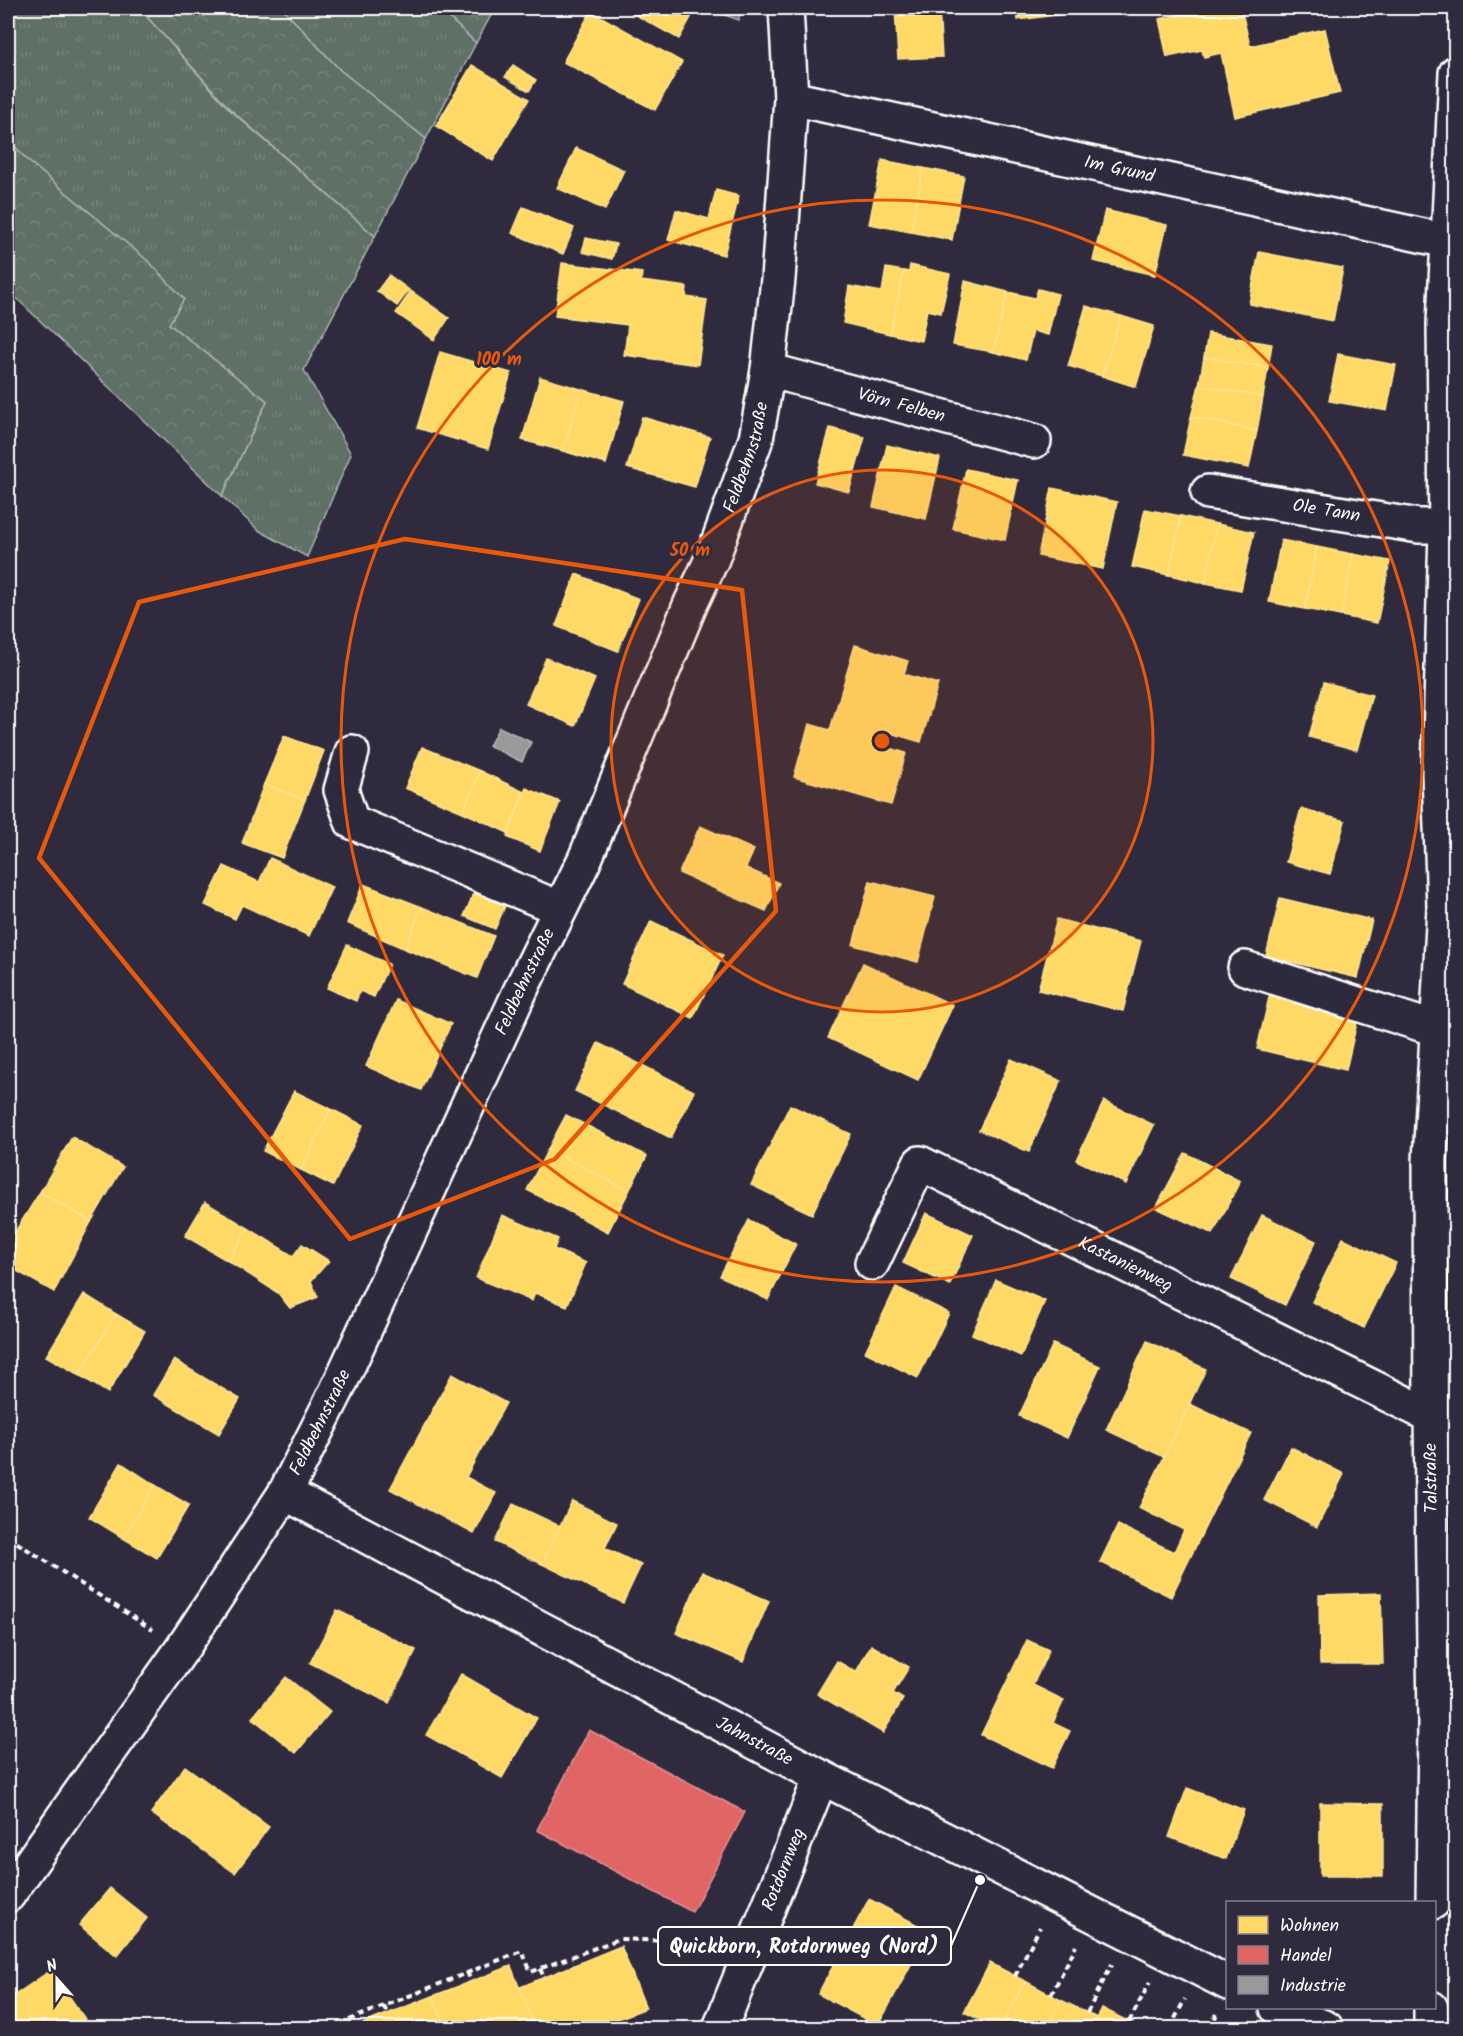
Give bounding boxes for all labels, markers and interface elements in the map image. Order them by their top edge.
street label: Im Grund [1081,148,1158,192]
text: 100 m [476,346,522,375]
street label: Vörn Felben [854,380,948,431]
street label: Feldbehnstraße [715,400,777,517]
street label: Ole Tann [1291,491,1362,531]
text: 50 m [669,537,710,566]
centre of rings [872,731,892,751]
street label: Feldbehnstraße [487,923,563,1040]
street label: Kastanienweg [1073,1229,1178,1300]
street label: Feldbehnstraße [282,1365,359,1481]
street label: Talstraße [1417,1443,1447,1513]
street label: Jahnstraße [710,1709,798,1774]
street label: Rotdornweg [754,1824,814,1915]
legend [1226,1901,1436,2009]
text: Wohnen [1280,1912,1339,1941]
callout: Quickborn, Rotdornweg (Nord) [658,1927,951,1965]
text: Quickborn, Rotdornweg (Nord) [669,1932,939,1964]
text: Handel [1280,1942,1332,1971]
north arrow [27,1949,87,2009]
text: N [43,1953,61,1980]
text: Industrie [1280,1972,1346,2001]

